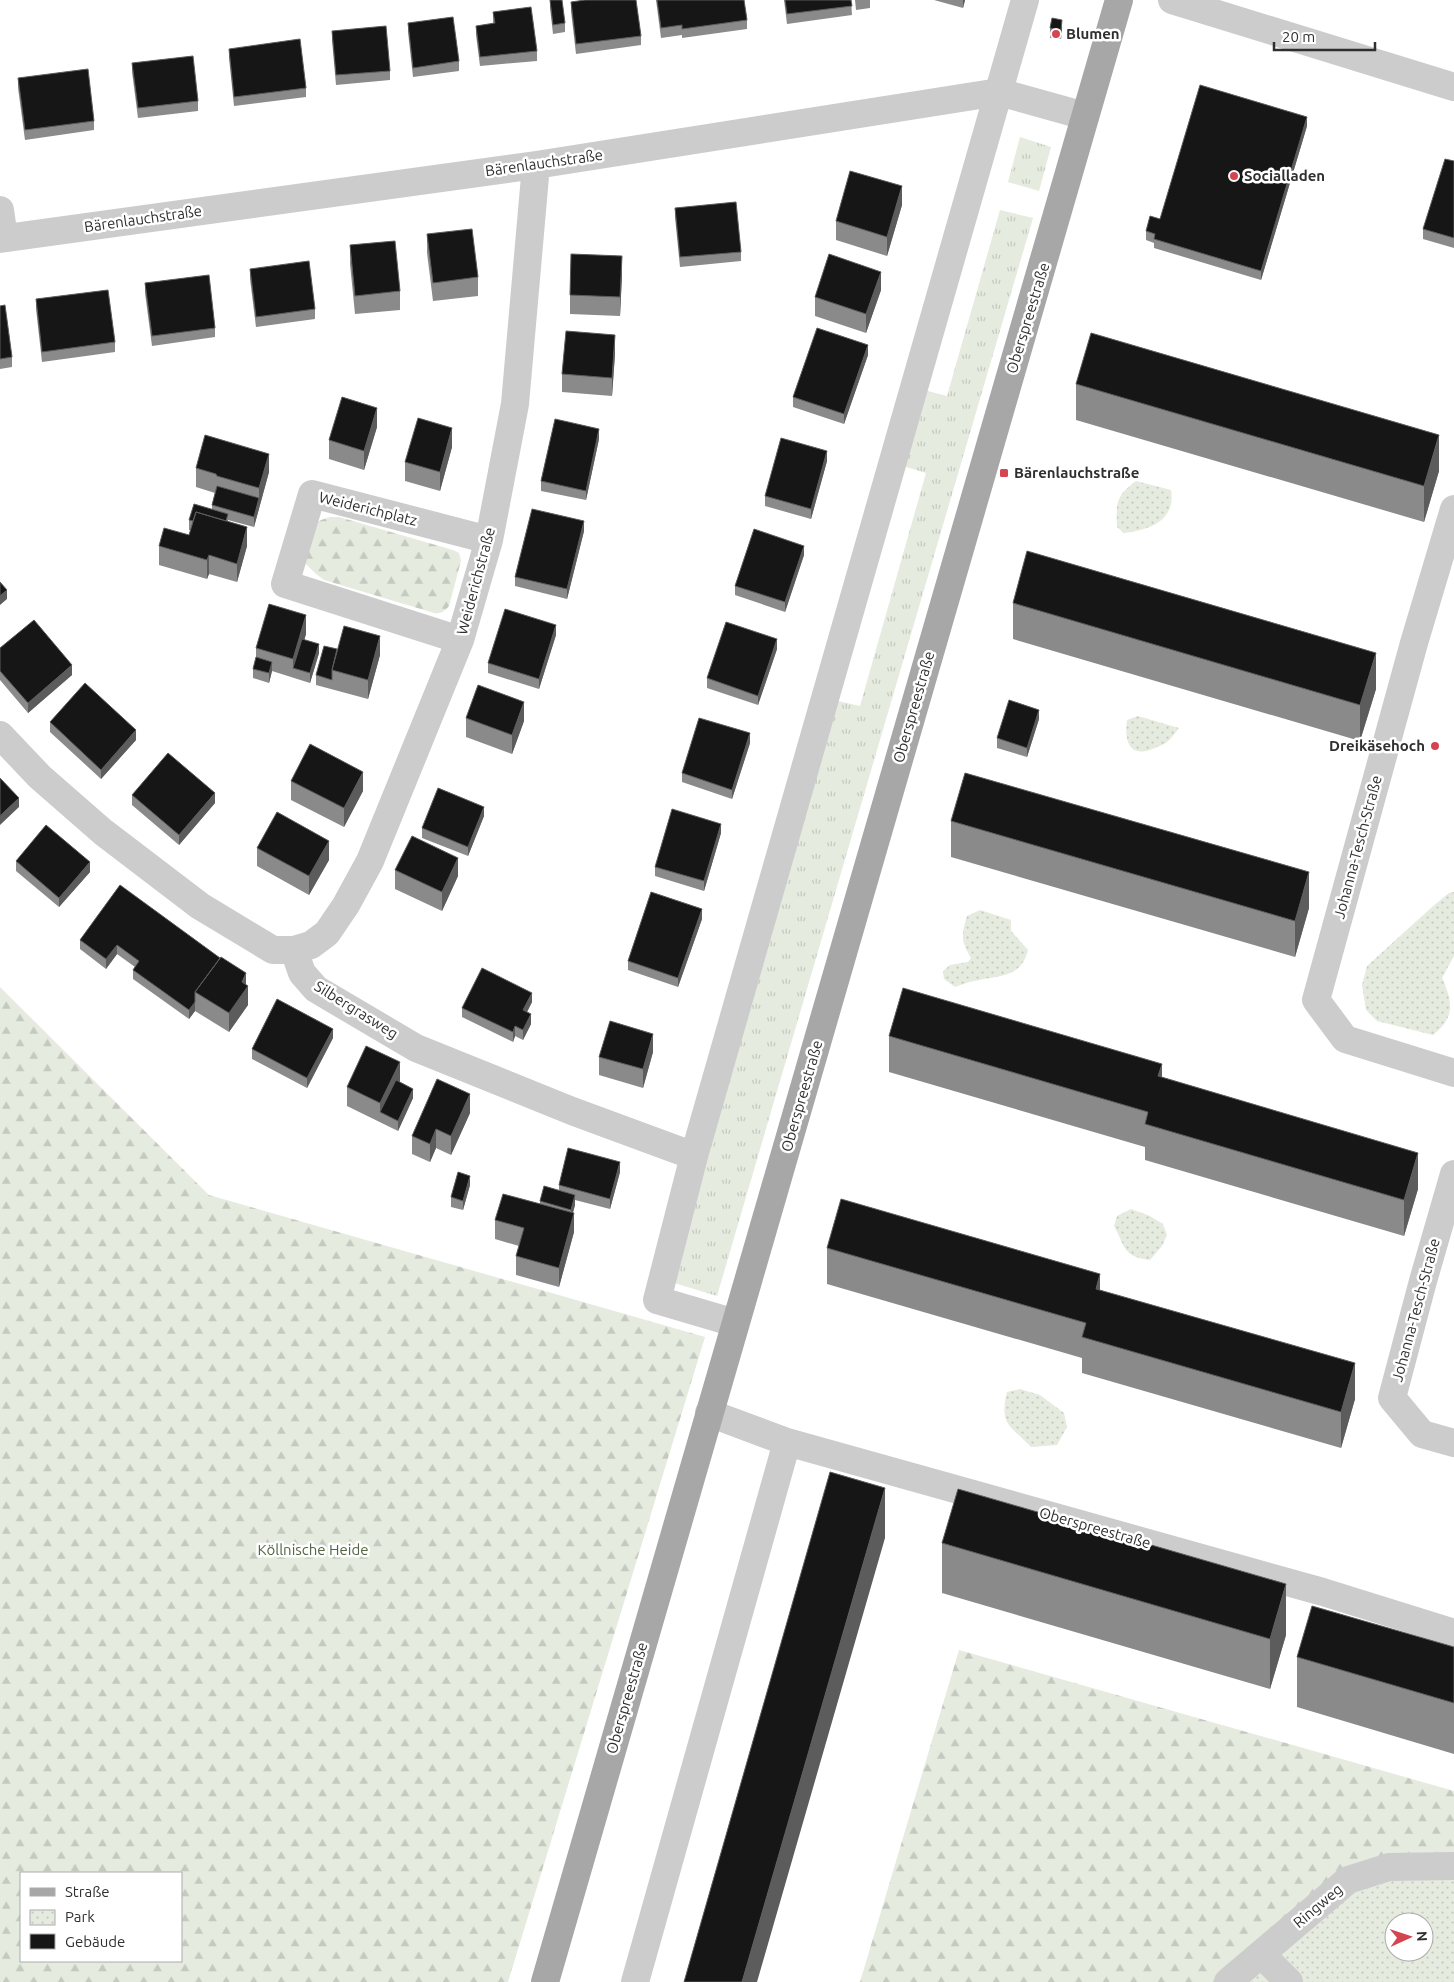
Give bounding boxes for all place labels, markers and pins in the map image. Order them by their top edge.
place label: Blumen [1066,25,1120,42]
marker: Blumen [1050,28,1062,40]
place label: Socialladen [1244,167,1325,184]
marker: Socialladen [1228,170,1240,182]
place label: Bärenlauchstraße [1014,464,1139,481]
marker: Bärenlauchstraße [998,467,1010,479]
place label: Dreikäsehoch [1329,737,1425,754]
marker: Dreikäsehoch [1429,740,1441,752]

